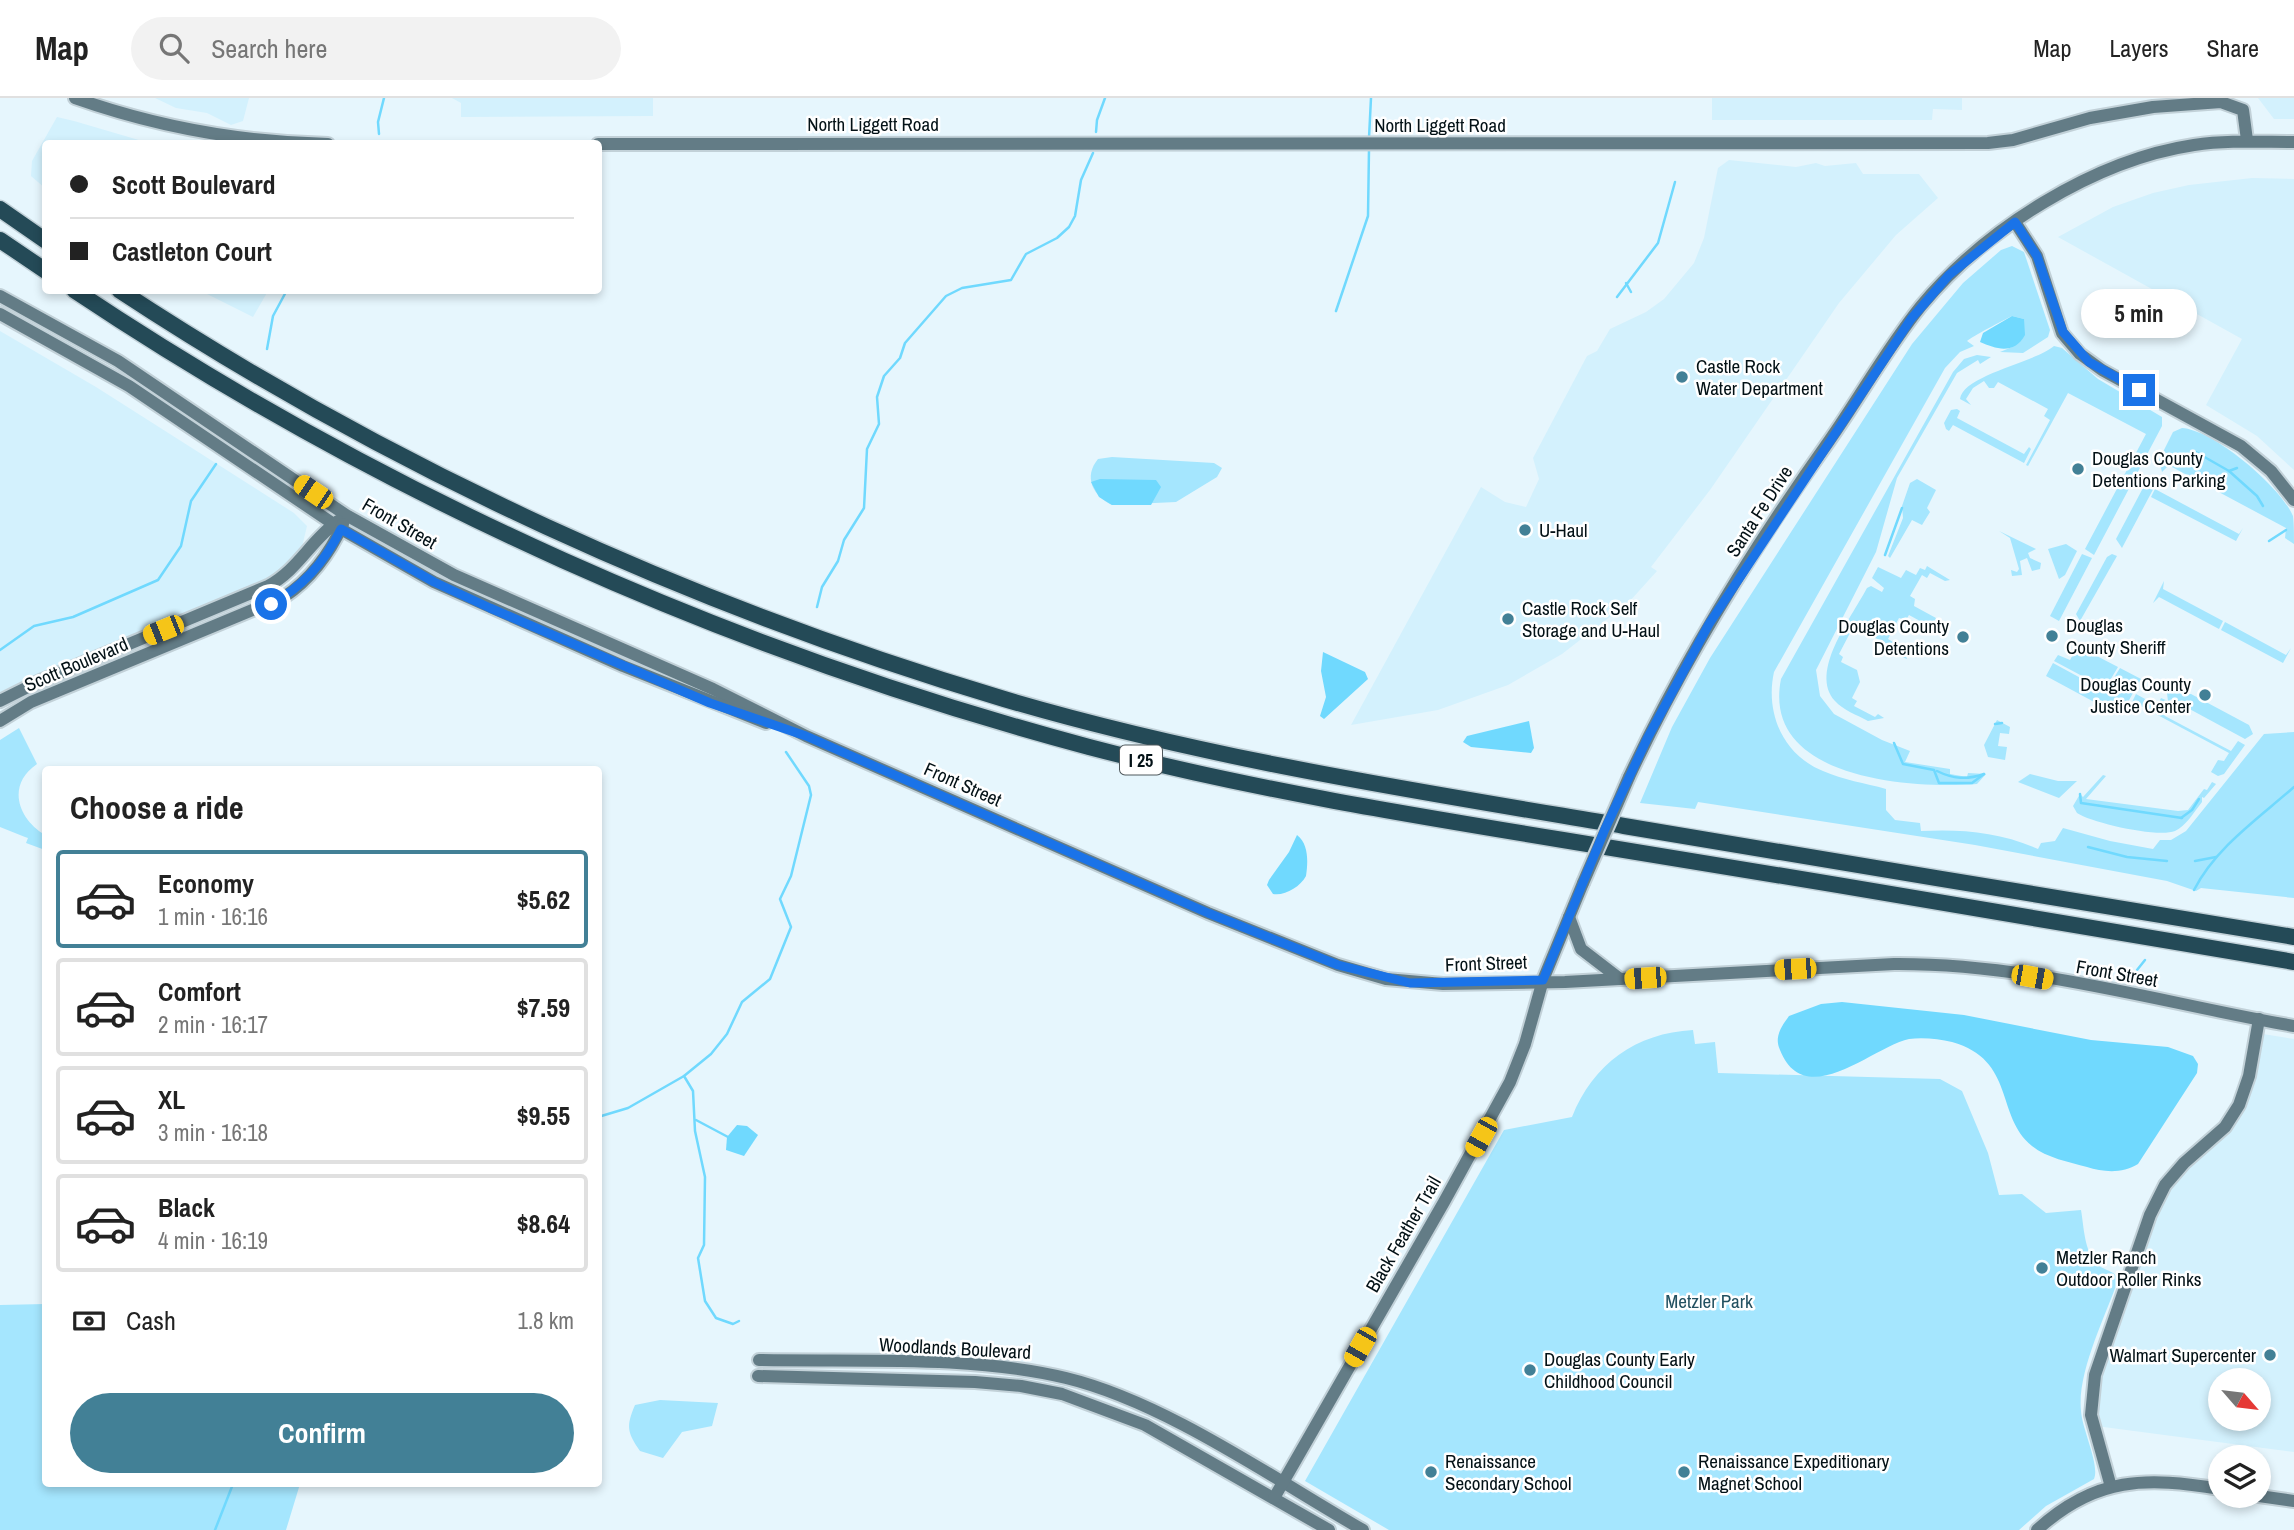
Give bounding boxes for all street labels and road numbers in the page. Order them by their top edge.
street label: North Liggett Road [807,111,939,137]
street label: North Liggett Road [1374,112,1506,138]
street label: Santa Fe Drive [1720,460,1798,562]
street label: Front Street [358,491,443,555]
street label: Scott Boulevard [20,631,132,697]
road number: I 25 [1120,746,1162,774]
street label: Front Street [920,755,1006,813]
street label: Front Street [1444,949,1528,977]
street label: Front Street [2074,953,2160,993]
street label: Black Feather Trail [1359,1171,1447,1297]
street label: Woodlands Boulevard [878,1331,1032,1365]

